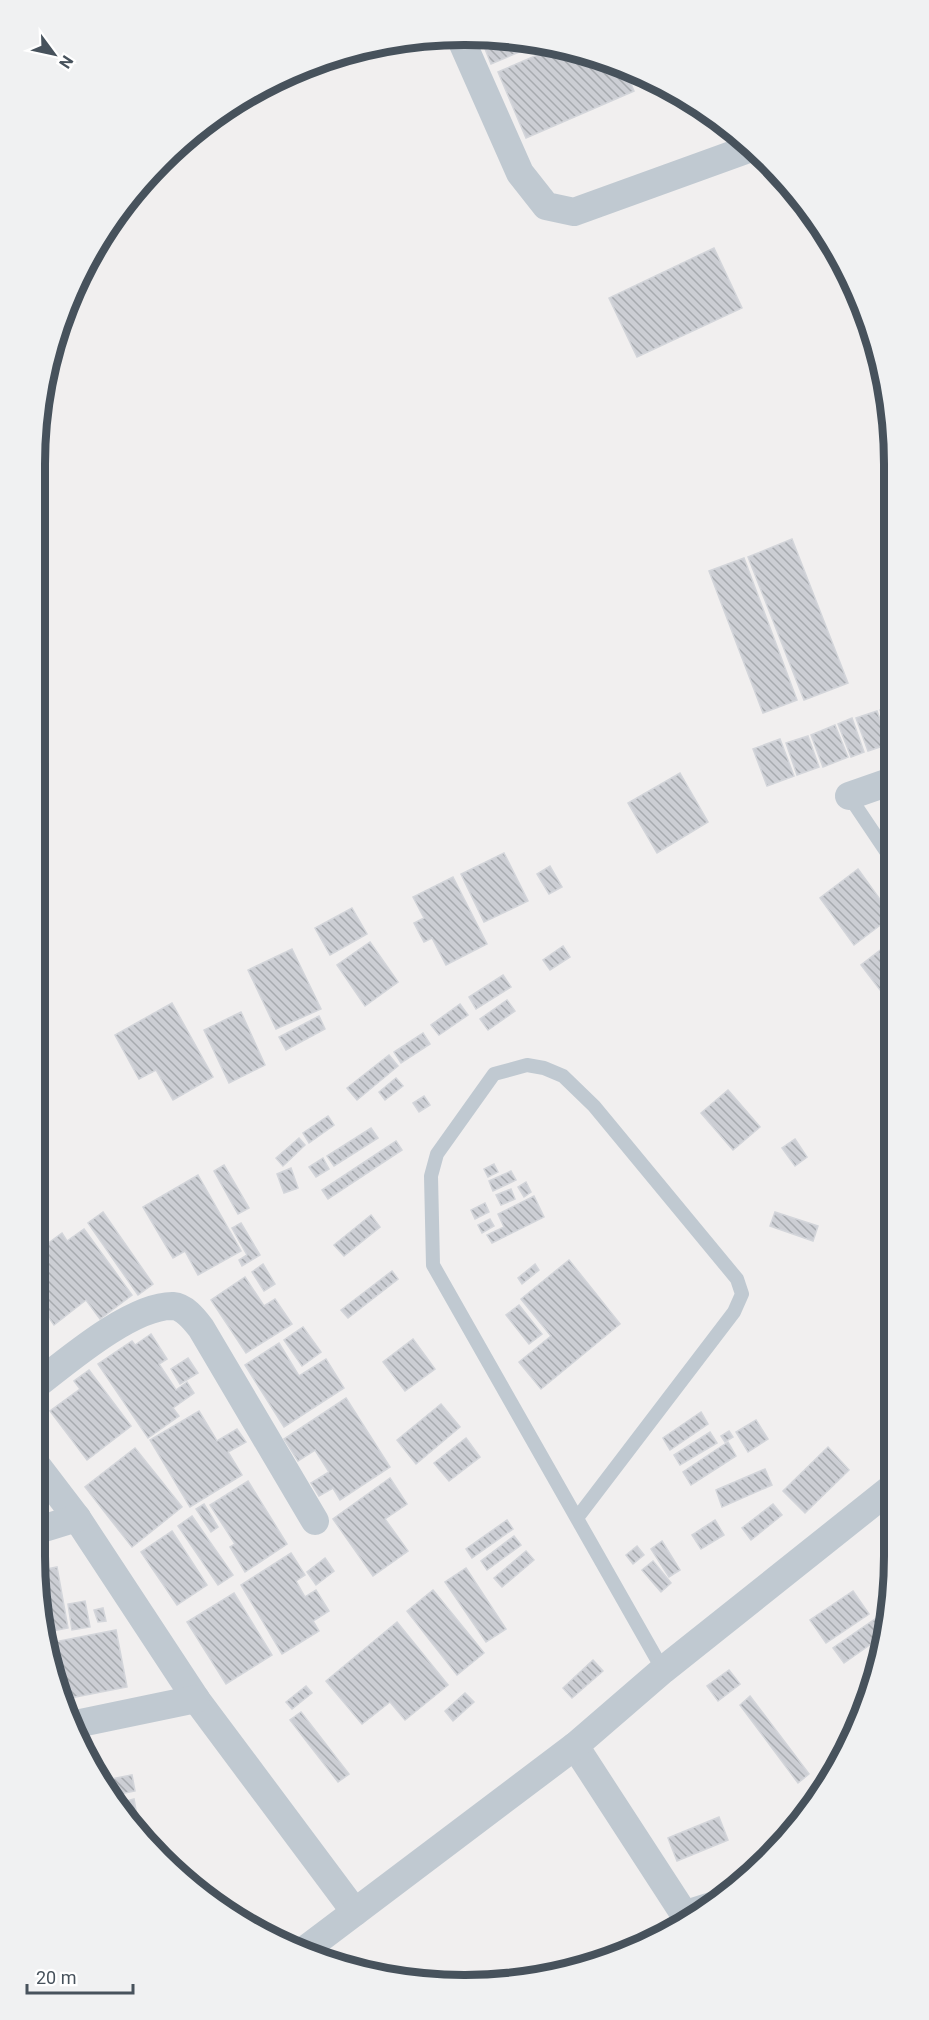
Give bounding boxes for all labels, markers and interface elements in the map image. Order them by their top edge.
north arrow [24,24,84,84]
text: N [55,52,77,72]
scale bar [27,1957,134,1995]
text: 20 m [36,1967,76,1988]

